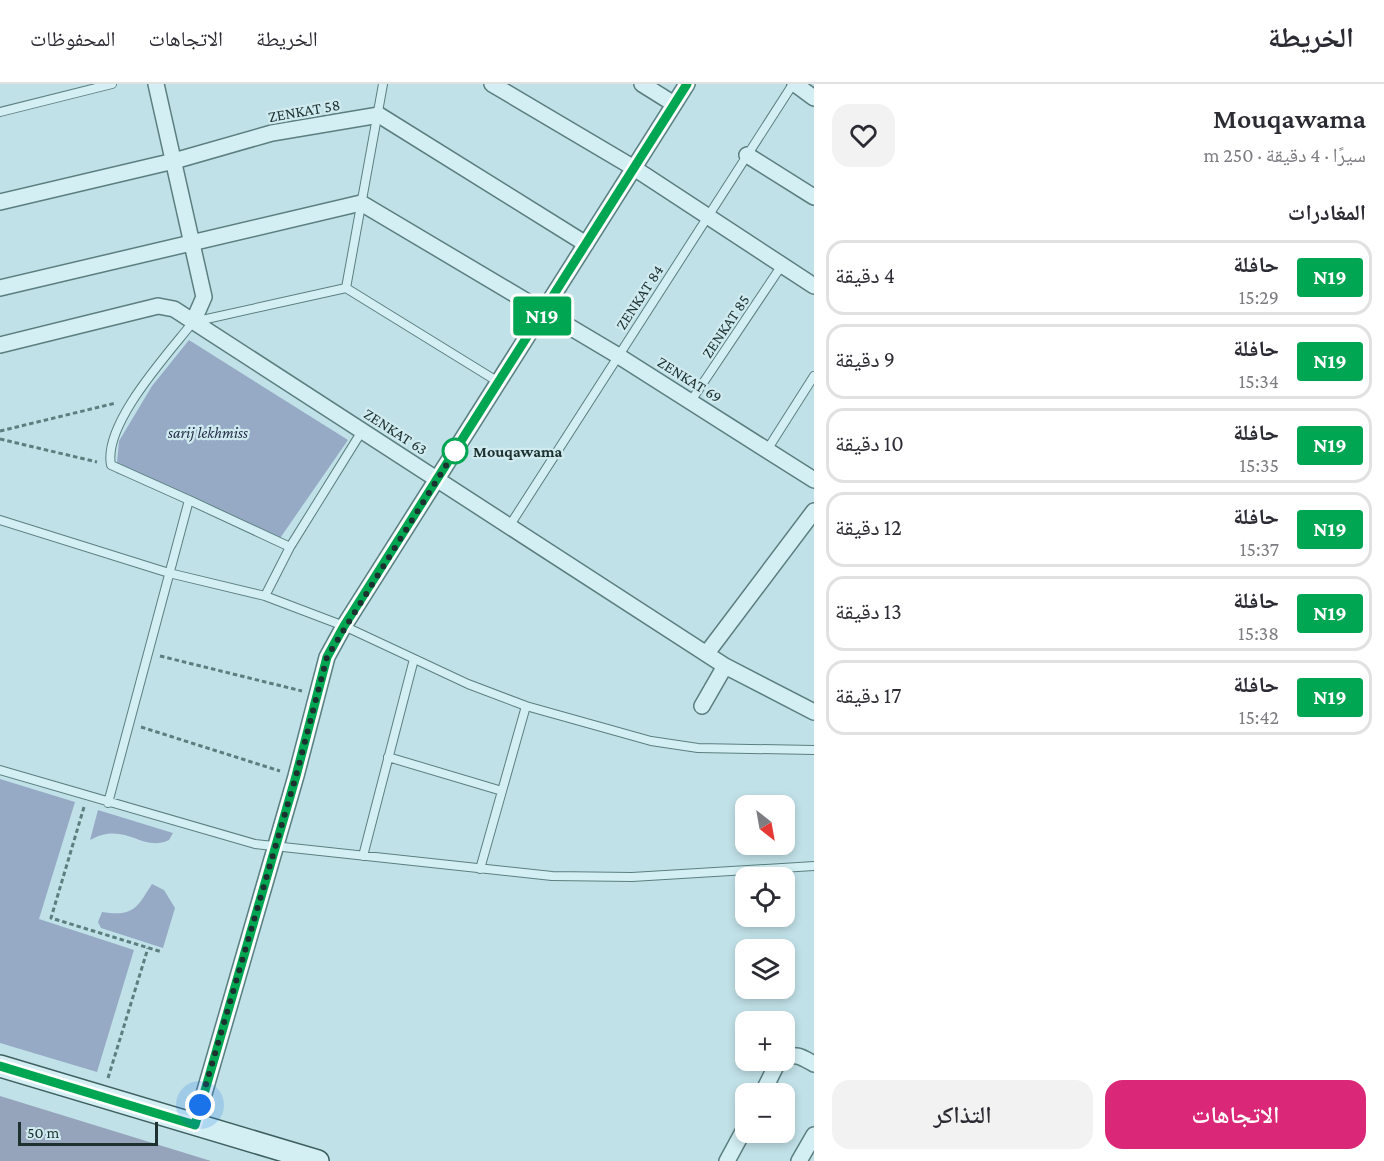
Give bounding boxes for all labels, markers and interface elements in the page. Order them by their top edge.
text: الخريطة [1268,22,1354,53]
text: المحفوظات [30,27,115,51]
text: الاتجاهات [148,27,223,51]
text: الخريطة [256,27,318,51]
street label: ZENKAT 58 [267,96,341,125]
text: Mouqawama [1213,103,1366,134]
button: heart [832,104,895,167]
text: سيرًا · 4 دقيقة · 250 m [1203,144,1366,166]
text: المغادرات [1288,200,1366,225]
text: حافلة [1233,252,1279,277]
street label: ZENKAT 84 [612,262,667,333]
text: 4 دقيقة [835,263,895,288]
text: N19 [1313,265,1347,289]
text: 15:29 [1239,286,1279,308]
street label: ZENKAT 85 [698,291,753,361]
line badge: N19 [508,296,576,336]
text: N19 [525,304,559,328]
text: حافلة [1233,336,1279,361]
text: 9 دقيقة [835,347,895,372]
text: N19 [1313,349,1347,373]
street label: ZENKAT 69 [654,353,725,406]
text: 15:34 [1239,370,1279,392]
street label: ZENKAT 63 [361,405,430,458]
text: حافلة [1233,420,1279,445]
park label: sarij lekhmiss [167,424,248,442]
text: 10 دقيقة [835,431,904,456]
text: N19 [1313,433,1347,457]
marker: Mouqawama [442,438,468,464]
place label: Mouqawama [473,443,562,460]
text: 15:35 [1239,454,1279,476]
text: حافلة [1233,504,1279,529]
text: 12 دقيقة [835,515,902,540]
text: N19 [1313,517,1347,541]
text: 15:37 [1240,538,1279,560]
text: حافلة [1233,588,1279,613]
text: 13 دقيقة [835,599,902,624]
text: N19 [1313,601,1347,625]
text: 15:38 [1238,622,1279,644]
text: حافلة [1233,672,1279,697]
text: 17 دقيقة [835,683,901,708]
text: N19 [1313,685,1347,709]
text: 15:42 [1239,706,1279,728]
north arrow [735,795,795,855]
map controls [735,795,795,1143]
button: locate [735,867,795,927]
button: layers [735,939,795,999]
button: + [735,1011,795,1071]
button: التذاكر [832,1080,1093,1149]
button: الاتجاهات [1105,1080,1366,1149]
button: − [735,1083,795,1143]
your location [185,1090,215,1120]
scale bar [18,1119,158,1146]
text: 50 m [27,1124,59,1141]

